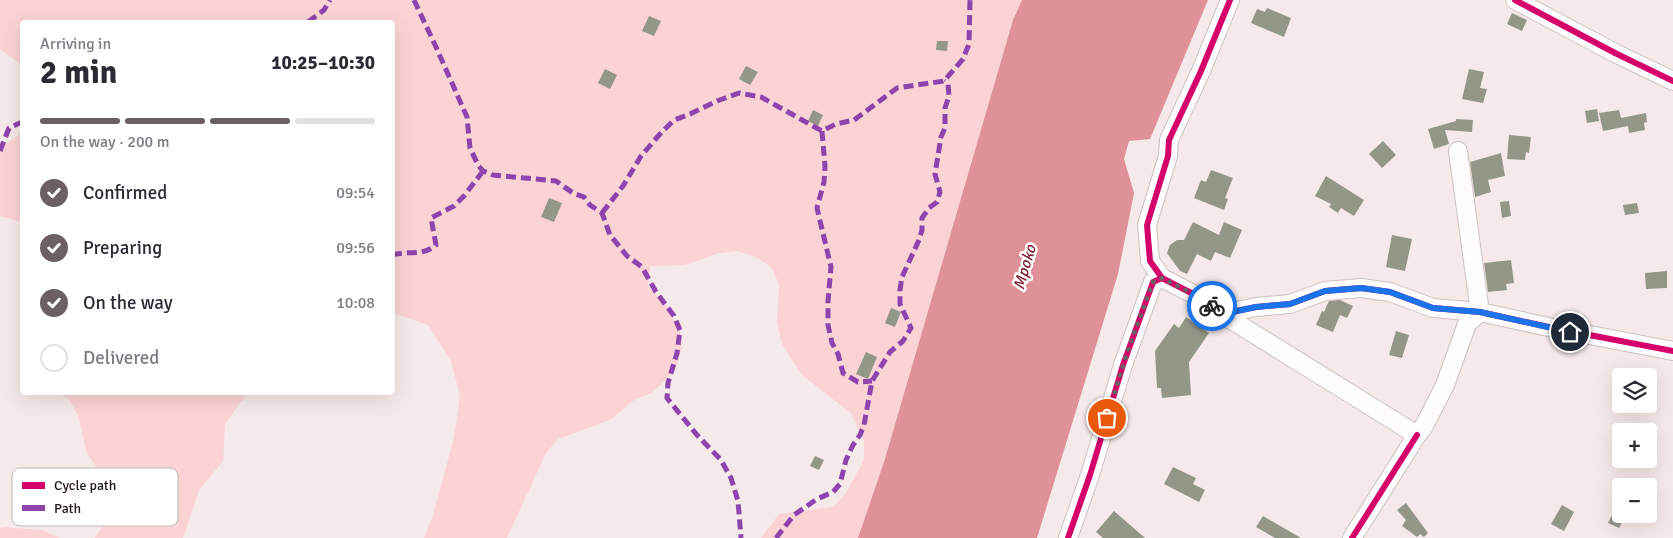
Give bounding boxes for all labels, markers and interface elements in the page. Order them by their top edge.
text: Arriving in [40,34,111,54]
text: 10:25–10:30 [271,51,375,75]
text: 2 min [40,53,117,92]
text: On the way · 200 m [40,132,170,152]
icon: check [40,179,68,207]
text: Confirmed [83,181,167,205]
text: 09:54 [336,183,375,203]
icon: check [40,234,68,262]
text: Preparing [83,236,162,260]
text: 09:56 [336,238,375,258]
water label: Mpoko [1009,242,1041,292]
courier [1187,281,1237,331]
icon: check [40,289,68,317]
text: On the way [83,291,173,315]
icon: bike [1198,292,1226,320]
text: 10:08 [336,293,375,313]
pin [1549,311,1591,353]
icon: home [1556,318,1584,346]
text: Delivered [83,346,159,370]
map controls [1612,368,1657,523]
button: layers [1612,368,1657,413]
pin [1086,397,1128,439]
icon: bag [1093,404,1121,432]
button: + [1612,423,1657,468]
legend [12,468,178,526]
text: Cycle path [54,477,116,494]
button: − [1612,478,1657,523]
text: Path [54,500,81,517]

